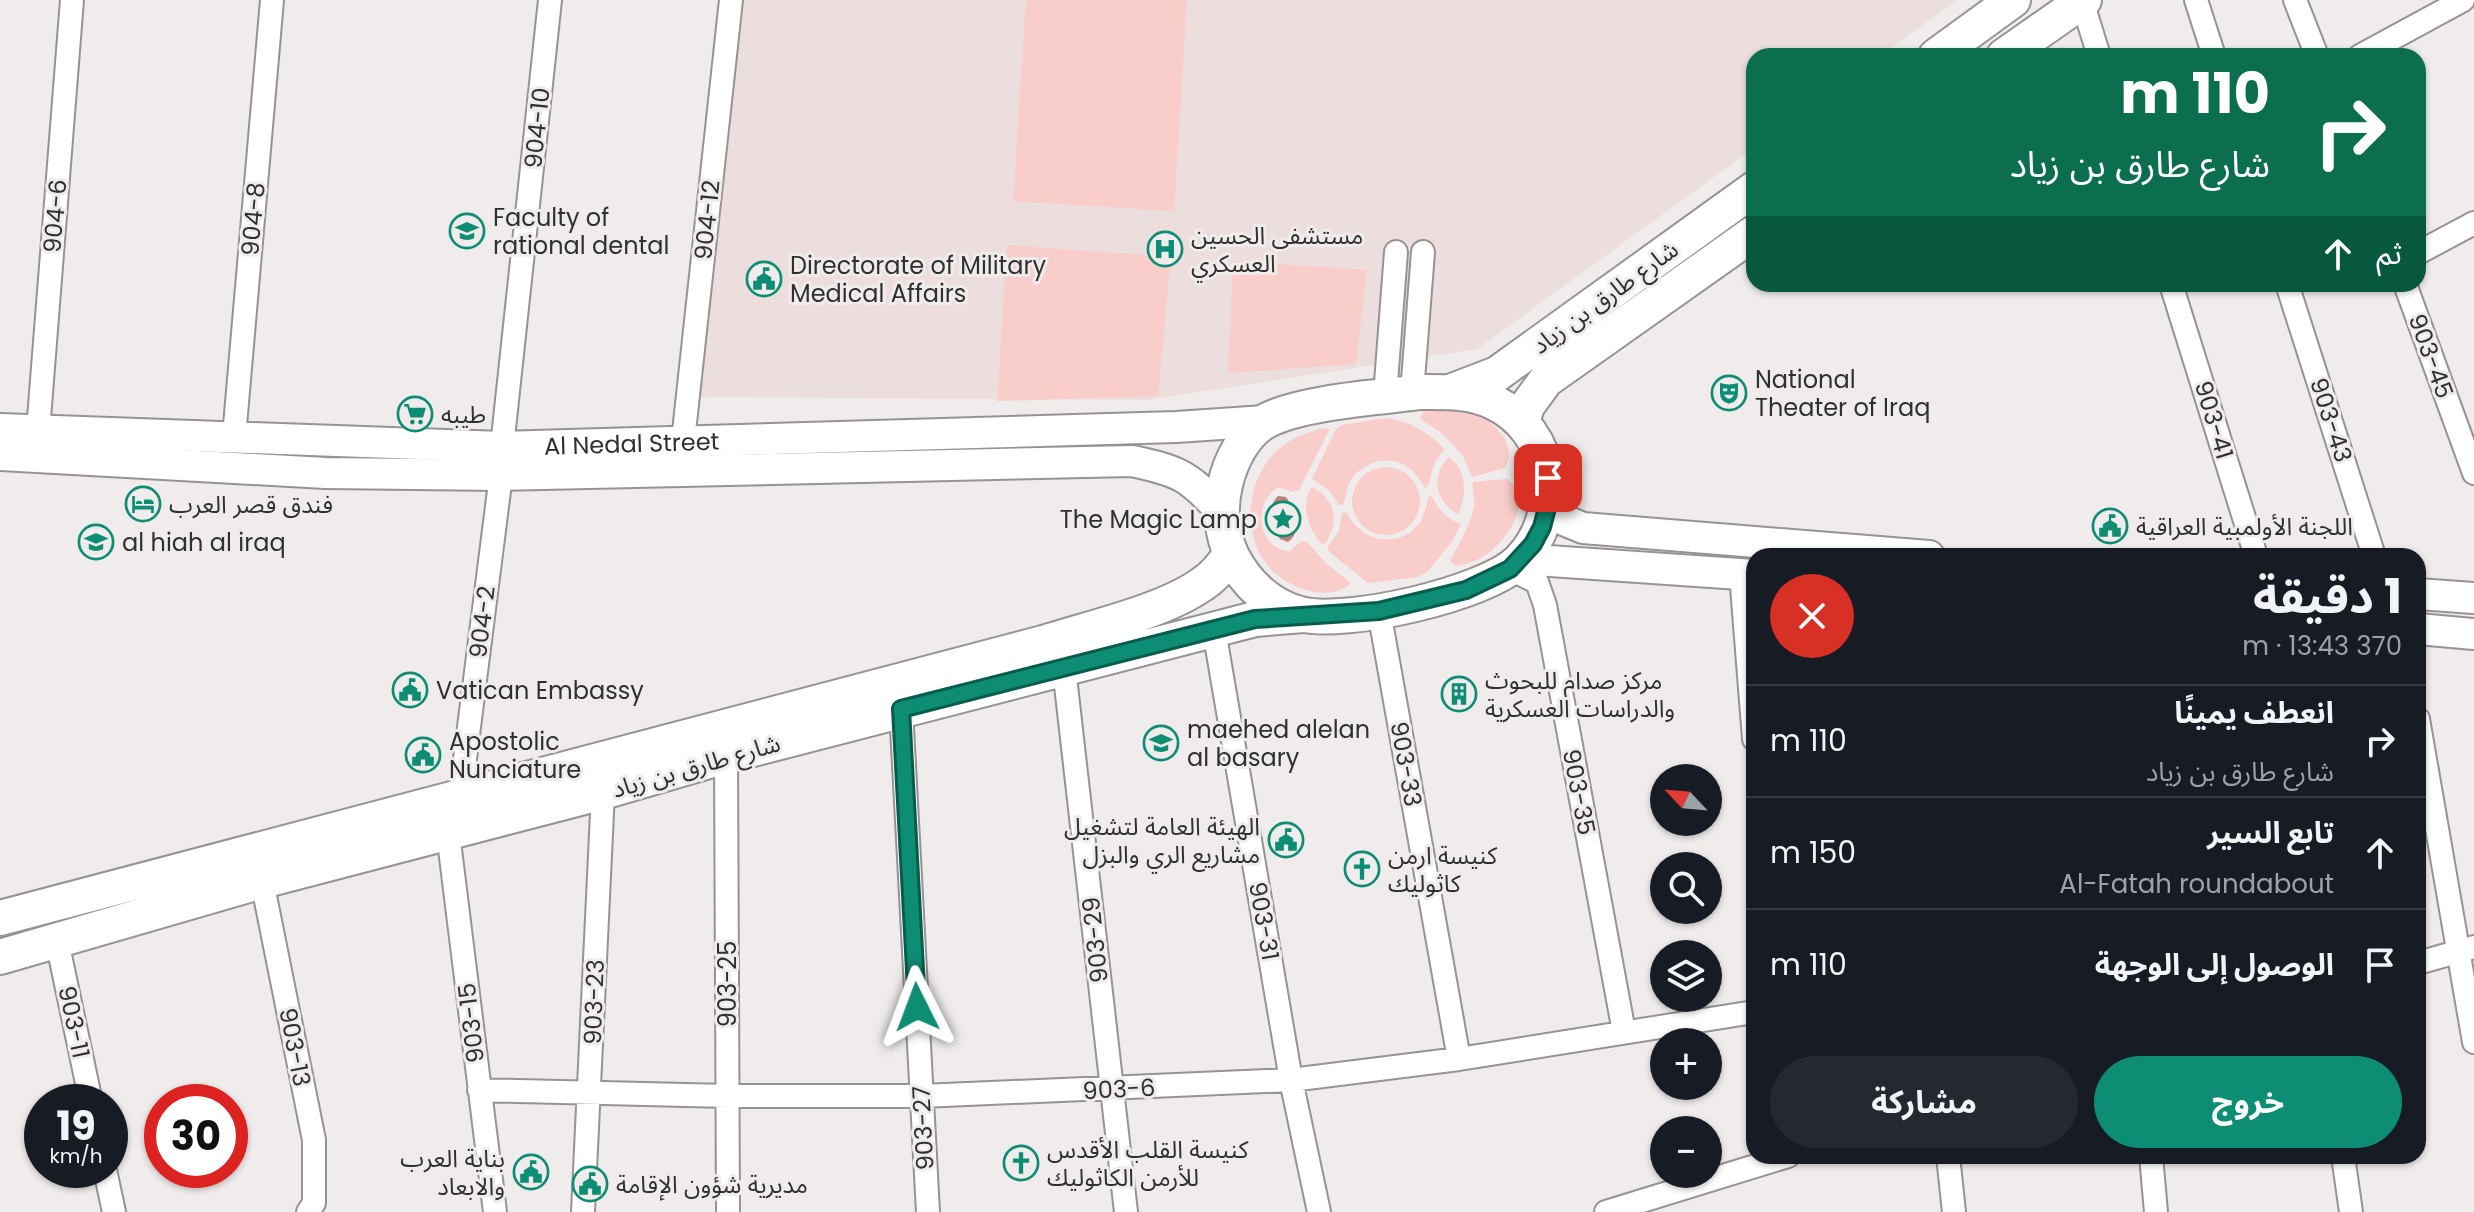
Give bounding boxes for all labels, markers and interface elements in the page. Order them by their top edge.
text: 110 m [2120,54,2270,133]
icon: right [2298,80,2402,184]
street label: 904-10 [516,86,558,170]
text: شارع طارق بن زياد [2010,139,2270,190]
street label: 904-6 [35,178,75,254]
street label: 904-12 [686,178,728,262]
street label: 904-8 [233,181,273,257]
place label: Faculty of rational dental [493,201,669,262]
school or university icon: Faculty of rational dental [448,212,486,250]
place label: مستشفى الحسين العسكري [1191,219,1363,282]
hospital icon: مستشفى الحسين العسكري [1146,230,1184,268]
icon: ahead [2316,232,2360,276]
text: ثم [2376,232,2402,275]
street label: شارع طارق بن زياد [1525,233,1686,362]
place label: Directorate of Military Medical Affairs [790,249,1047,310]
public building icon: Directorate of Military Medical Affairs [745,260,783,298]
street label: 903-45 [2400,309,2462,403]
place label: National Theater of Iraq [1755,363,1930,424]
theatre icon: National Theater of Iraq [1710,374,1748,412]
street label: 903-43 [2302,374,2360,466]
street label: 903-41 [2186,377,2242,463]
supermarket icon: طيبه [396,395,434,433]
place label: طيبه [441,398,486,431]
street label: Al Nedal Street [543,424,720,462]
pin [1514,444,1582,512]
icon: arrive [1526,456,1570,500]
hotel icon: فندق قصر العرب [124,485,162,523]
place label: فندق قصر العرب [169,488,333,521]
place icon: The Magic Lamp [1264,500,1302,538]
place label: The Magic Lamp [1060,503,1257,536]
public building icon: اللجنة الأولمبية العراقية [2091,507,2129,545]
place label: اللجنة الأولمبية العراقية [2136,510,2353,543]
school or university icon: al hiah al iraq [77,523,115,561]
place label: al hiah al iraq [122,526,286,559]
text: 1 دقيقة [2253,563,2402,630]
button: close [1770,574,1854,658]
street label: 904-2 [461,584,503,660]
text: 370 m · 13:43 [2242,628,2402,664]
place label: مركز صدام للبحوث والدراسات العسكرية [1485,664,1675,725]
public building icon: Vatican Embassy [391,671,429,709]
place label: Vatican Embassy [436,674,644,707]
building icon: مركز صدام للبحوث والدراسات العسكرية [1440,675,1478,713]
text: انعطف يمينًا [2174,691,2334,734]
place label: maehed alelan al basary [1187,713,1370,774]
street label: 903-33 [1382,719,1430,809]
text: 110 m [1770,719,1847,762]
icon: right [2358,719,2402,763]
school or university icon: maehed alelan al basary [1142,724,1180,762]
place label: Apostolic Nunciature [449,725,581,786]
street label: شارع طارق بن زياد [608,726,784,807]
public building icon: Apostolic Nunciature [404,736,442,774]
street label: 903-35 [1555,746,1603,838]
text: شارع طارق بن زياد [2146,754,2334,790]
north arrow [1650,764,1722,836]
map controls [1650,764,1722,1188]
place label: الهيئة العامة لتشغيل مشاريع الري والبزل [1064,810,1260,873]
text: تابع السير [2207,811,2334,854]
public building icon: الهيئة العامة لتشغيل مشاريع الري والبزل [1267,821,1305,859]
text: 150 m [1770,831,1856,874]
icon: ahead [2358,831,2402,875]
place label: كنيسة ارمن كاثوليك [1388,839,1498,900]
church icon: كنيسة ارمن كاثوليك [1343,850,1381,888]
button: search [1650,852,1722,924]
text: Al-Fatah roundabout [2059,866,2334,902]
street label: 903-31 [1241,879,1287,963]
street label: 903-29 [1074,895,1116,985]
button: layers [1650,940,1722,1012]
street label: 903-25 [711,941,744,1027]
text: 110 m [1770,943,1847,986]
text: الوصول إلى الوجهة [2095,943,2334,986]
icon: arrive [2358,943,2402,987]
street label: 903-23 [576,959,612,1045]
position arrow [875,965,959,1049]
street label: 903-15 [450,981,492,1065]
street label: 903-11 [50,983,98,1061]
street label: 903-13 [271,1005,319,1089]
button: + [1650,1028,1722,1100]
button: مشاركة [1770,1056,2078,1148]
button: خروج [2094,1056,2402,1148]
street label: 903-6 [1082,1071,1156,1107]
speed limit sign: 30 [144,1084,248,1188]
street label: 903-27 [904,1085,942,1171]
text: 19 [56,1098,96,1154]
button: − [1650,1116,1722,1188]
place label: كنيسة القلب الأقدس للأرمن الكاثوليك [1047,1133,1250,1194]
text: km/h [49,1142,103,1170]
place label: بناية العرب والابعاد [400,1142,505,1203]
church icon: كنيسة القلب الأقدس للأرمن الكاثوليك [1002,1144,1040,1182]
public building icon: بناية العرب والابعاد [512,1153,550,1191]
public building icon: مديرية شؤون الإقامة [571,1165,609,1203]
place label: مديرية شؤون الإقامة [616,1168,808,1201]

